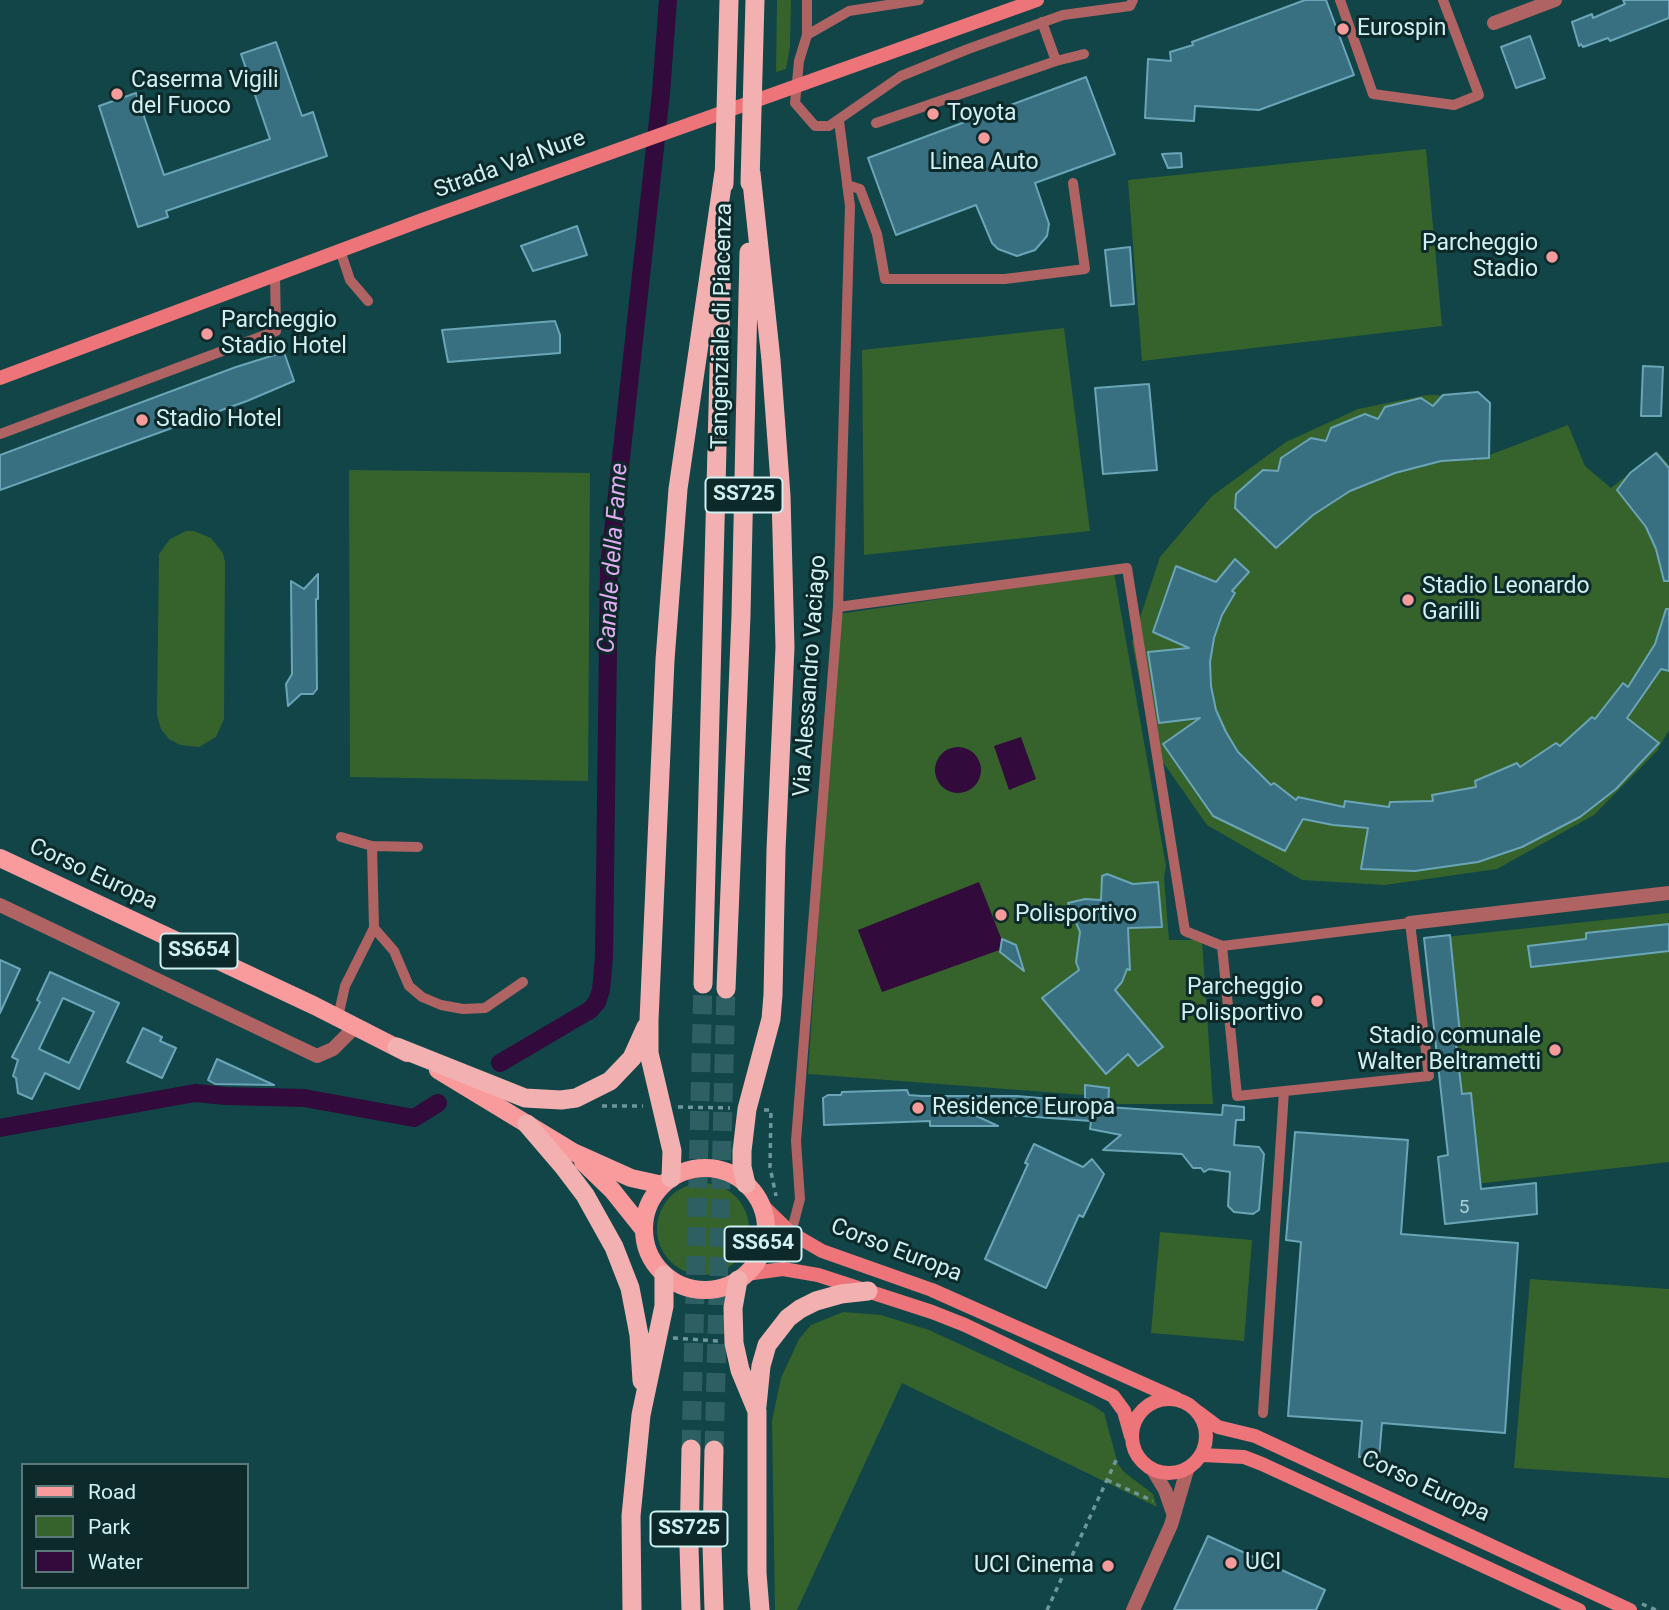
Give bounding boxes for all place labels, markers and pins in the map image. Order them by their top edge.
place label: Eurospin [1357,15,1446,43]
marker: Eurospin [1335,21,1351,37]
place label: Caserma Vigili del Fuoco [131,67,279,121]
marker: Caserma Vigili del Fuoco [109,86,125,102]
place label: Toyota [947,100,1016,128]
marker: Toyota [925,106,941,122]
marker: Linea Auto [976,130,992,146]
place label: Linea Auto [929,149,1039,177]
place label: Parcheggio Stadio [1422,230,1538,284]
marker: Parcheggio Stadio [1544,249,1560,265]
place label: Parcheggio Stadio Hotel [221,307,347,361]
marker: Parcheggio Stadio Hotel [199,326,215,342]
place label: Stadio Hotel [156,406,282,434]
marker: Stadio Hotel [134,412,150,428]
place label: Stadio Leonardo Garilli [1422,573,1590,627]
marker: Stadio Leonardo Garilli [1400,592,1416,608]
place label: Polisportivo [1015,901,1137,929]
marker: Polisportivo [993,907,1009,923]
place label: Parcheggio Polisportivo [1181,974,1303,1028]
marker: Parcheggio Polisportivo [1309,993,1325,1009]
place label: Stadio comunale Walter Beltrametti [1357,1023,1541,1077]
marker: Stadio comunale Walter Beltrametti [1547,1042,1563,1058]
place label: Residence Europa [932,1094,1115,1122]
marker: Residence Europa [910,1100,926,1116]
place label: UCI [1245,1549,1281,1577]
place label: UCI Cinema [974,1552,1094,1580]
marker: UCI [1223,1555,1239,1571]
marker: UCI Cinema [1100,1558,1116,1574]

